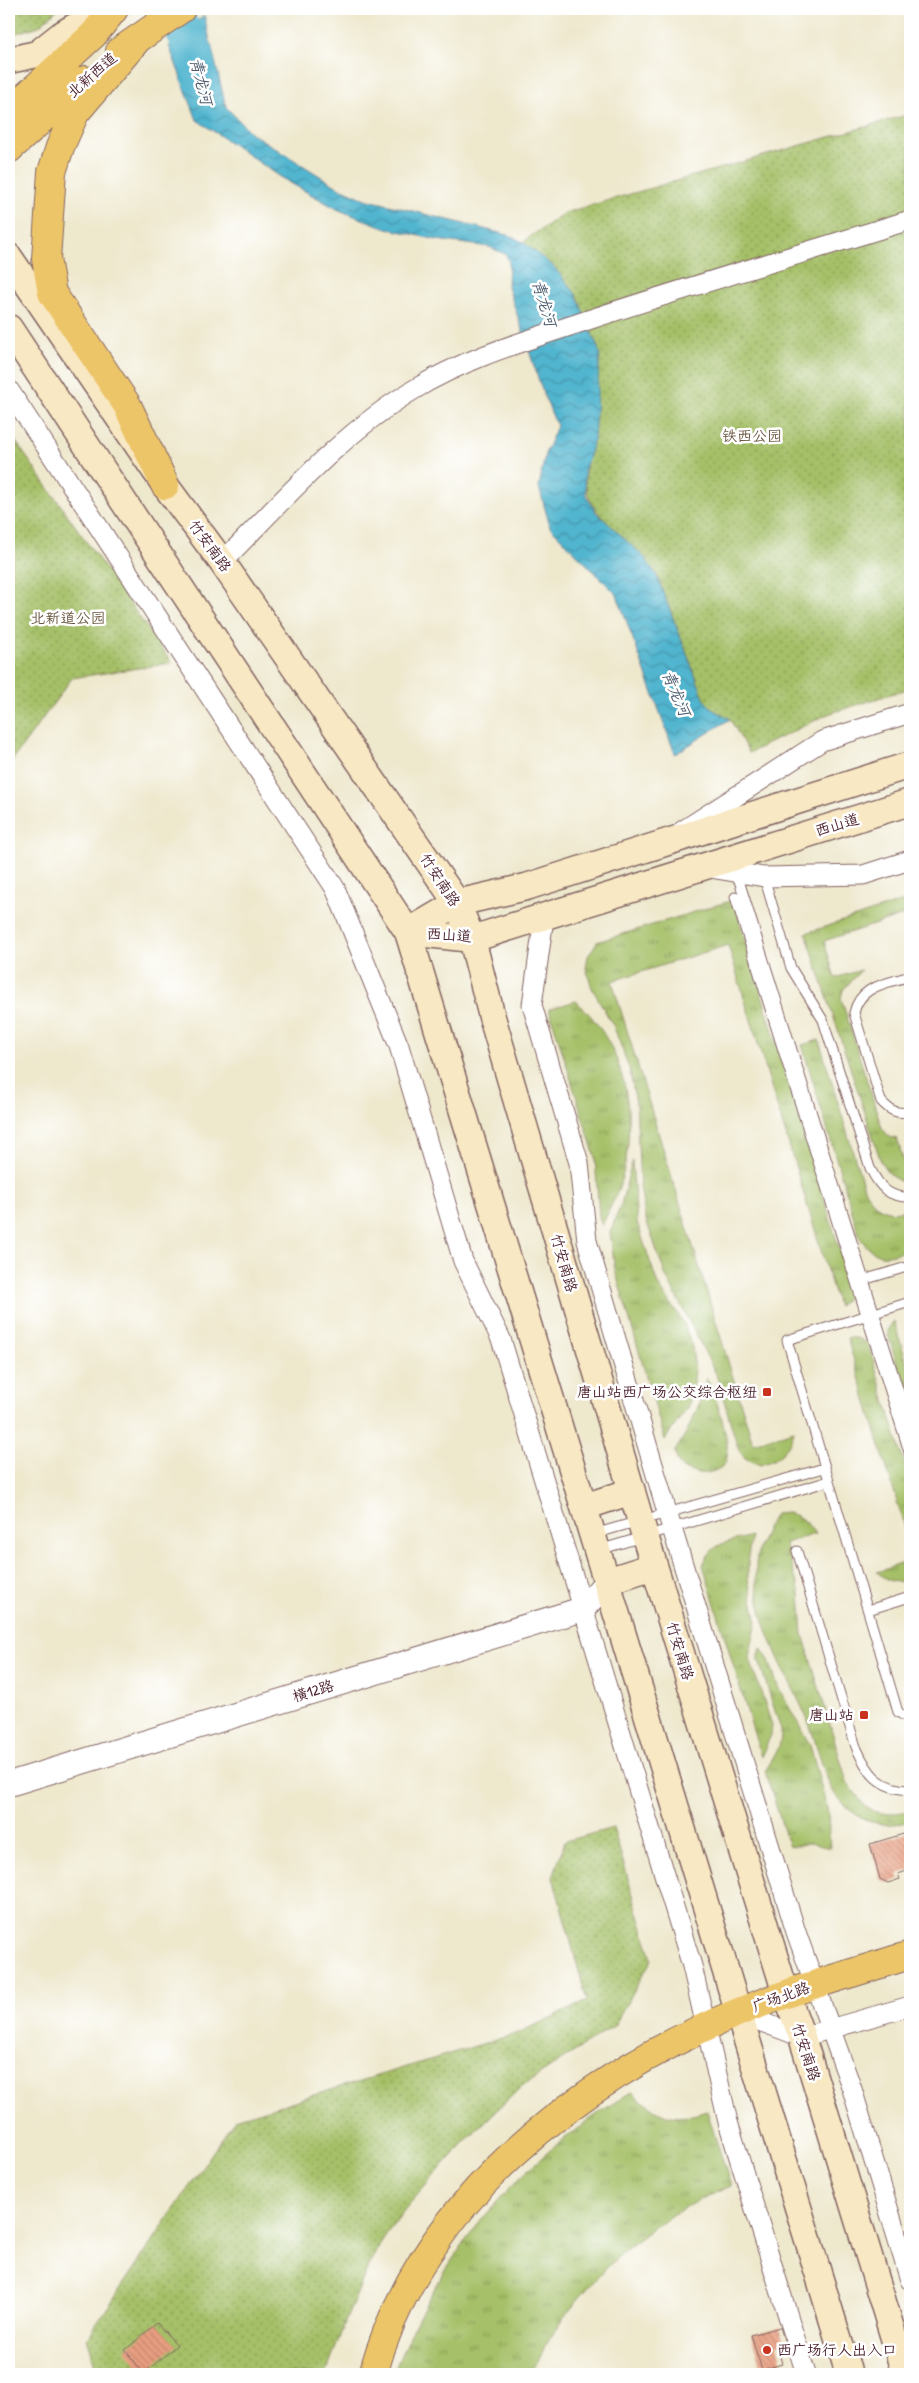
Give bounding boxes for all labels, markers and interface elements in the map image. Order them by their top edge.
street label: 北新西道 [62,47,121,102]
water label: 青龙河 [186,55,219,110]
water label: 青龙河 [527,277,563,332]
park label: 铁西公园 [722,425,782,446]
street label: 竹安南路 [184,515,237,576]
park label: 北新道公园 [30,607,106,628]
water label: 青龙河 [657,667,698,722]
street label: 西山道 [812,808,861,841]
street label: 竹安南路 [415,849,466,911]
street label: 西山道 [426,922,472,947]
street label: 竹安南路 [546,1231,583,1295]
place label: 唐山站西广场公交综合枢纽 [577,1381,757,1402]
marker: 唐山站西广场公交综合枢纽 [761,1386,773,1398]
street label: 竹安南路 [662,1619,699,1683]
street label: 横12路 [289,1674,336,1707]
place label: 唐山站 [809,1704,854,1725]
marker: 唐山站 [858,1709,870,1721]
street label: 广场北路 [749,1976,813,2017]
street label: 竹安南路 [787,2020,826,2084]
place label: 西广场行人出入口 [777,2339,897,2360]
marker: 西广场行人出入口 [761,2344,773,2356]

